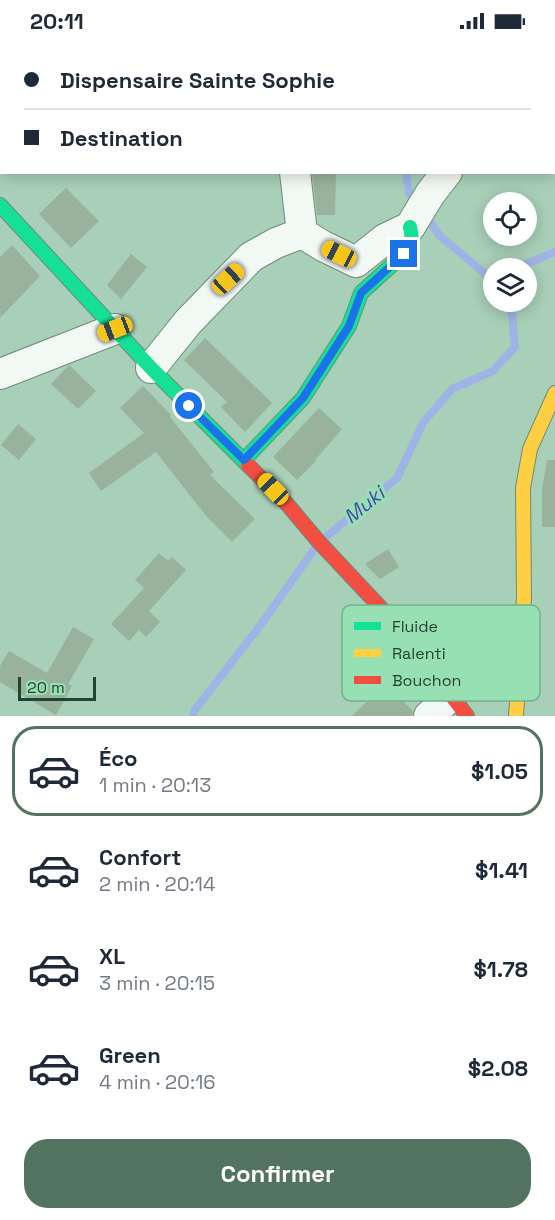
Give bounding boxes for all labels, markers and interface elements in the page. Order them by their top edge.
text: 20:11 [30,7,84,35]
text: Dispensaire Sainte Sophie [60,66,335,94]
text: Destination [60,124,183,152]
map controls [483,192,537,312]
button: locate [483,192,537,246]
car [319,238,359,270]
route end [390,240,417,267]
button: layers [483,258,537,312]
car [209,260,247,298]
car [95,314,135,344]
route start [175,392,202,419]
car [254,470,292,508]
water label: Muki [338,479,391,529]
legend [342,605,540,701]
text: Fluide [392,616,438,637]
text: Ralenti [392,643,446,664]
text: Bouchon [392,670,461,691]
scale bar [18,674,96,702]
text: 20 m [27,677,65,698]
icon: car [27,744,81,798]
text: Éco [99,744,138,772]
text: $1.05 [471,757,528,785]
text: 1 min · 20:13 [99,772,211,798]
icon: car [27,843,81,897]
text: Confort [99,843,181,871]
text: $1.41 [475,856,528,884]
text: 2 min · 20:14 [99,871,215,897]
icon: car [27,942,81,996]
text: XL [99,942,125,970]
text: $1.78 [474,955,528,983]
text: 3 min · 20:15 [99,970,215,996]
icon: car [27,1041,81,1095]
text: Green [99,1041,161,1069]
text: $2.08 [468,1054,528,1082]
text: 4 min · 20:16 [99,1069,216,1095]
button: Confirmer [24,1139,531,1208]

